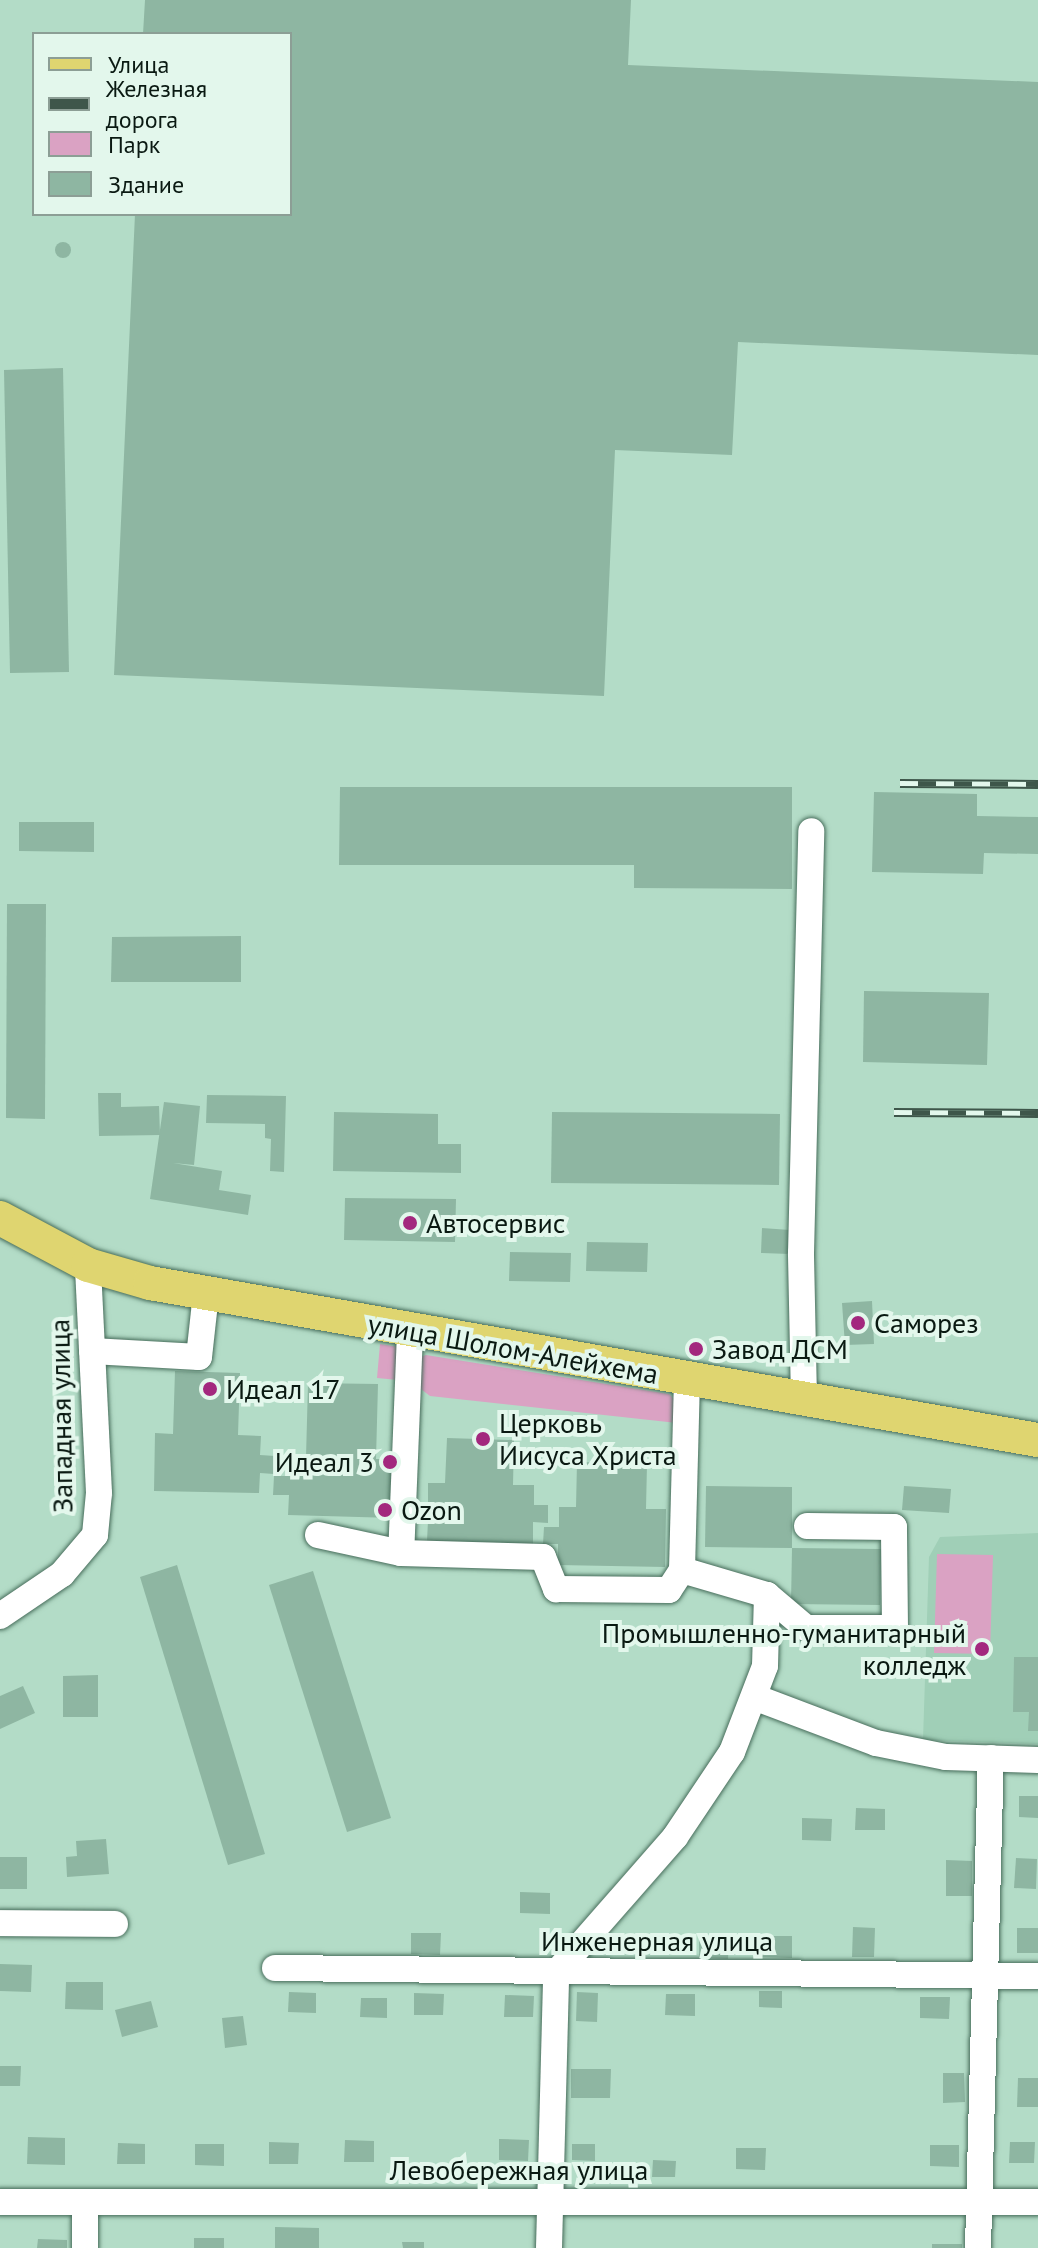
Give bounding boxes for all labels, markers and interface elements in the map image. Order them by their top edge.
legend [32,32,292,216]
text: Улица [108,49,169,80]
text: Железная дорога [106,73,207,135]
text: Парк [108,129,160,160]
text: Здание [108,169,184,200]
place label: Автосервис [426,1206,565,1240]
marker: Автосервис [401,1214,419,1232]
place label: Саморез [874,1306,979,1340]
street label: улица Шолом-Алейхема [365,1307,661,1391]
marker: Саморез [849,1314,867,1332]
street label: Западная улица [43,1319,79,1513]
place label: Завод ДСМ [712,1332,849,1366]
marker: Завод ДСМ [687,1340,705,1358]
place label: Идеал 17 [226,1372,340,1406]
marker: Идеал 17 [201,1380,219,1398]
place label: Церковь Иисуса Христа [499,1406,677,1472]
marker: Церковь Иисуса Христа [474,1430,492,1448]
place label: Идеал 3 [275,1445,374,1479]
marker: Идеал 3 [381,1453,399,1471]
place label: Ozon [401,1493,462,1527]
marker: Ozon [376,1501,394,1519]
place label: Промышленно-гуманитарный колледж [602,1616,966,1682]
marker: Промышленно-гуманитарный колледж [973,1640,991,1658]
street label: Инженерная улица [541,1924,773,1958]
street label: Левобережная улица [390,2153,648,2187]

